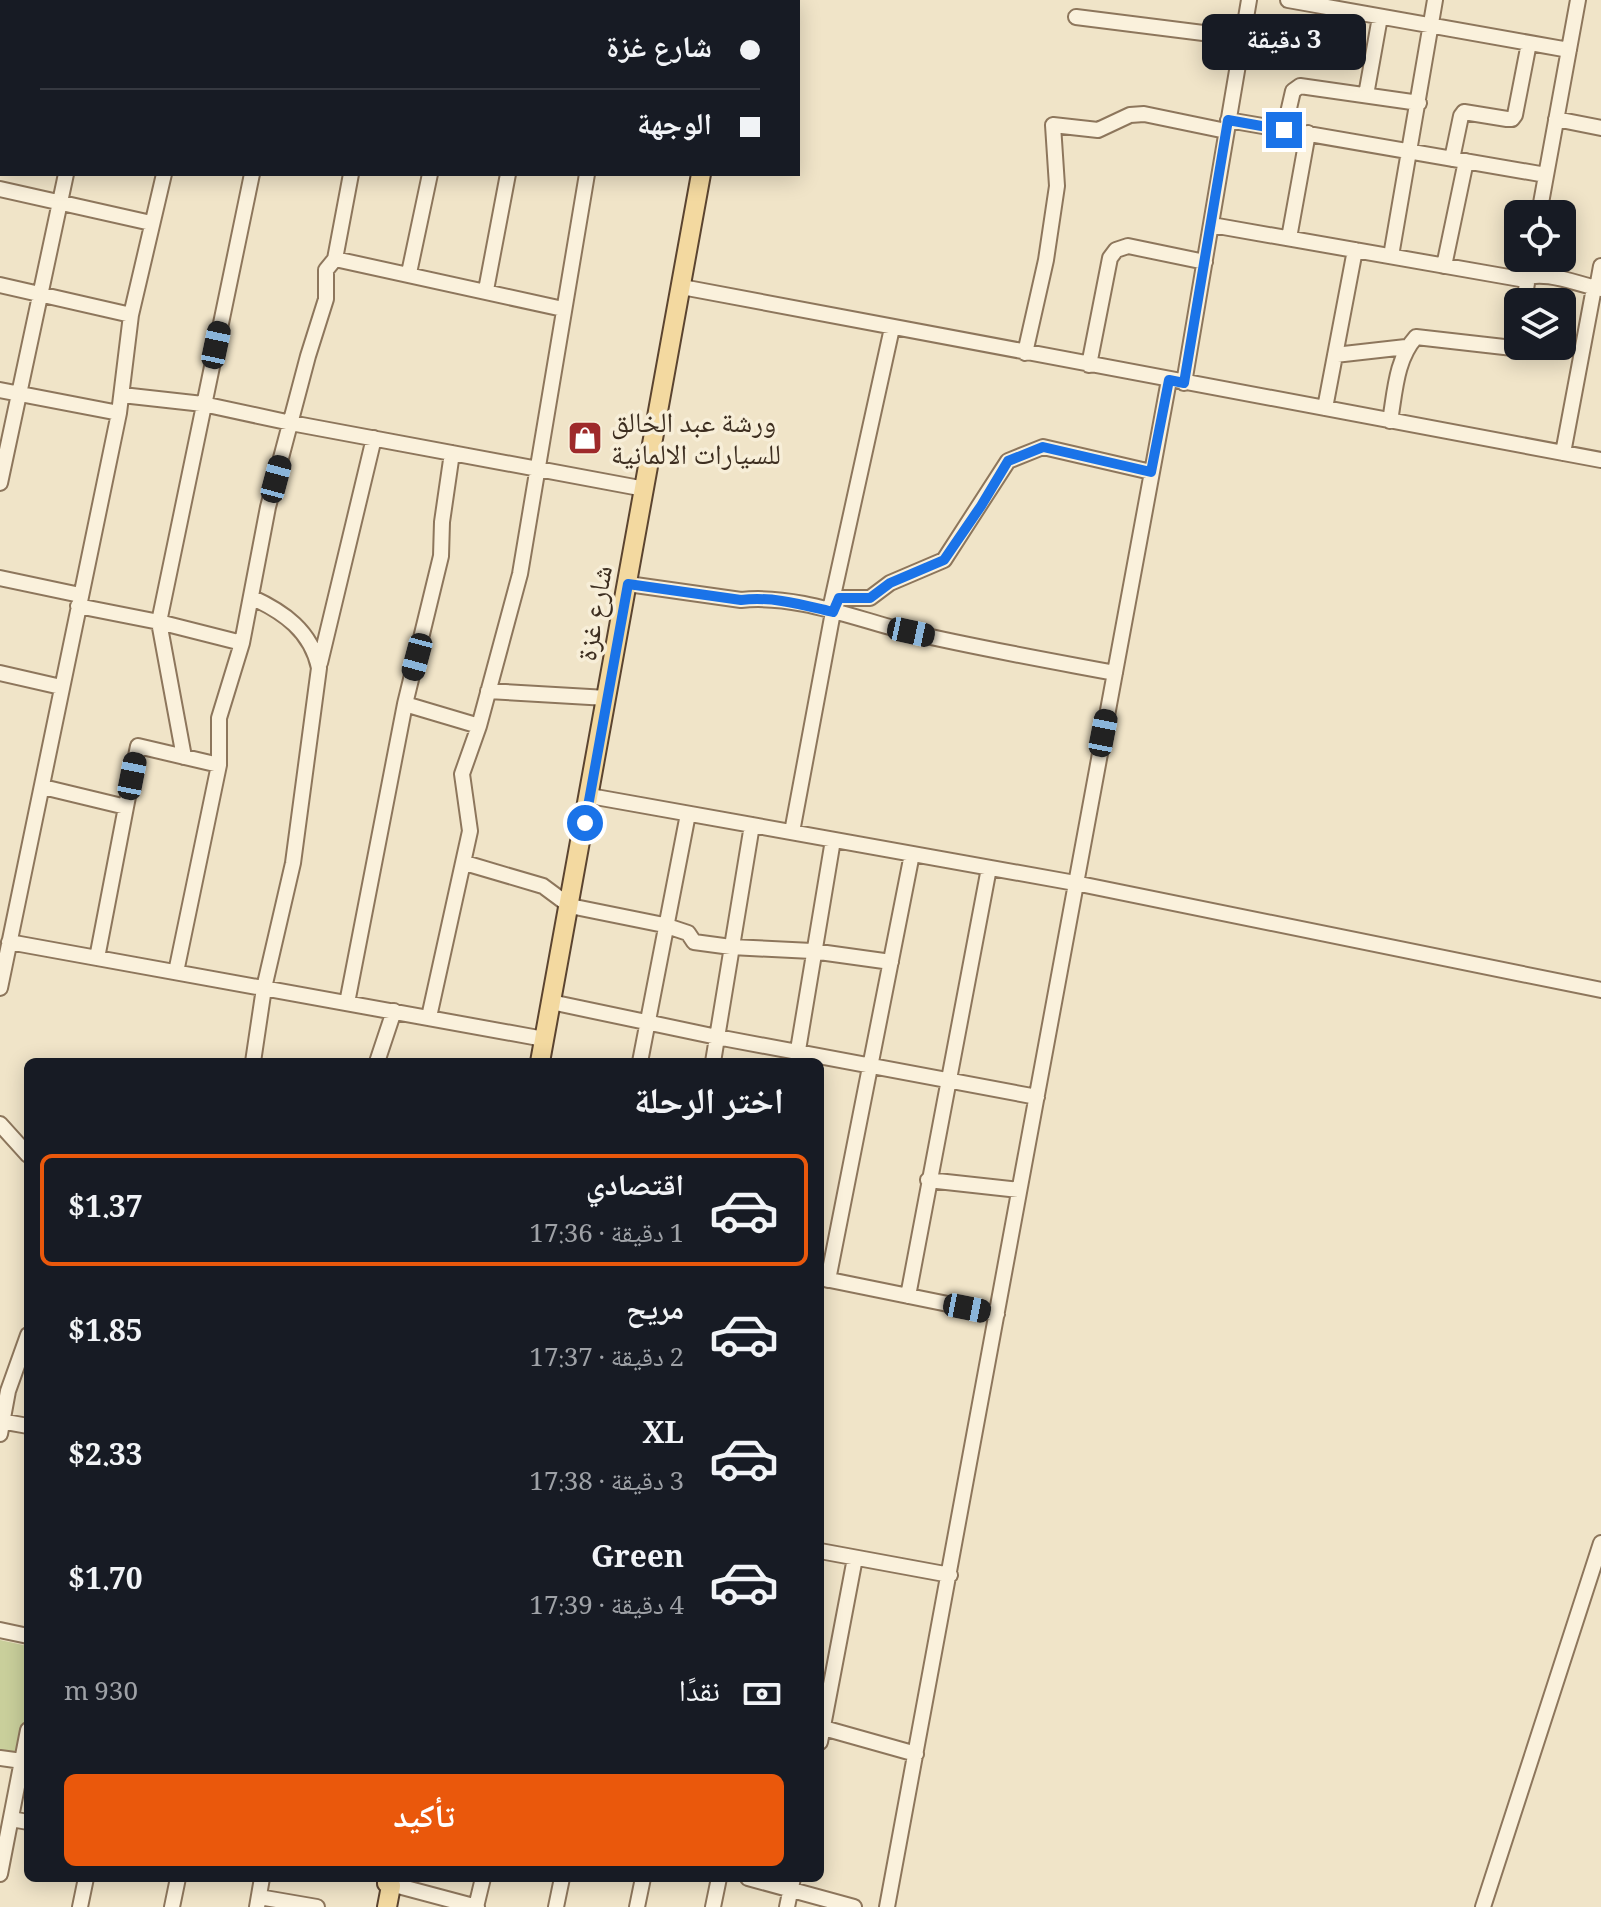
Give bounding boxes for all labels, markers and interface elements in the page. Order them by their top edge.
callout: 3 دقيقة [1202,14,1366,70]
text: 3 دقيقة [1247,20,1321,64]
text: شارع غزة [606,25,712,76]
text: الوجهة [637,102,712,153]
route end [1266,112,1302,148]
map controls [1504,200,1576,360]
button: locate [1504,200,1576,272]
button: layers [1504,288,1576,360]
car [199,319,233,371]
place label: ورشة عبد الخالق للسيارات الالمانية [611,402,781,482]
shop icon: ورشة عبد الخالق للسيارات الالمانية [566,419,604,457]
car [258,453,294,505]
street label: شارع غزة [566,562,630,665]
car [885,615,937,649]
car [399,631,435,683]
car [1087,707,1119,759]
car [116,750,148,802]
route start [567,805,603,841]
text: اختر الرحلة [634,1075,784,1136]
text: اقتصادي [586,1163,684,1214]
icon: car [708,1174,780,1246]
text: $1.37 [68,1185,143,1236]
text: 1 دقيقة · 17:36 [529,1214,684,1258]
text: مريح [626,1287,684,1338]
car [941,1292,993,1324]
icon: car [708,1298,780,1370]
text: $1.85 [68,1309,143,1360]
text: 2 دقيقة · 17:37 [529,1338,684,1382]
text: XL [642,1411,684,1462]
icon: car [708,1422,780,1494]
text: $2.33 [68,1433,143,1484]
text: 3 دقيقة · 17:38 [529,1462,684,1506]
text: Green [591,1535,684,1586]
icon: car [708,1546,780,1618]
text: $1.70 [68,1557,143,1608]
text: 4 دقيقة · 17:39 [529,1586,684,1630]
text: نقدًا [679,1669,720,1720]
text: 930 m [64,1672,138,1716]
icon: cash [740,1672,784,1716]
button: تأكيد [64,1774,784,1866]

